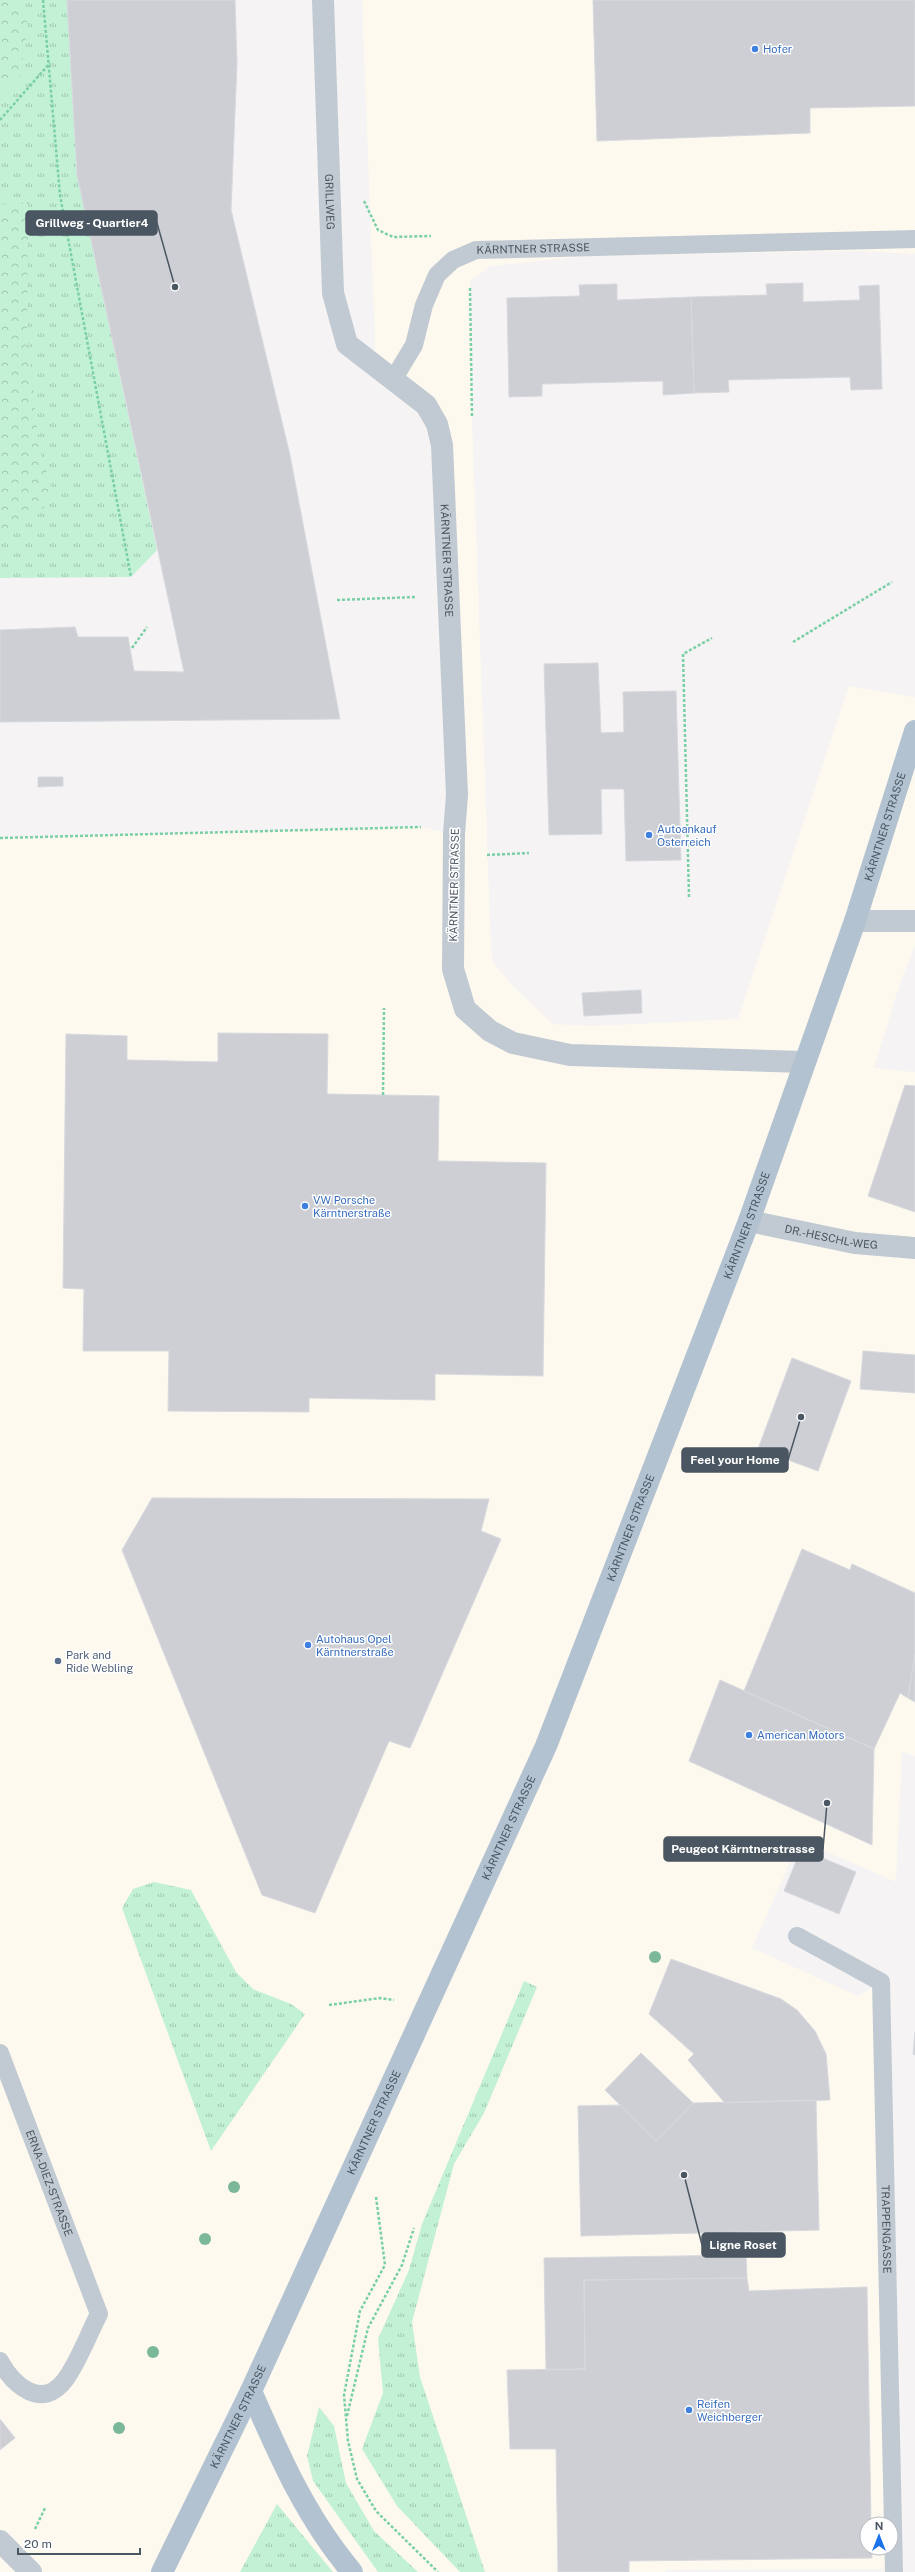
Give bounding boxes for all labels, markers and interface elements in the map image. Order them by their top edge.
place label: Hofer [763,43,792,55]
marker: Hofer [750,44,760,54]
street label: GRILLWEG [323,174,337,230]
callout: Grillweg - Quartier4 [26,211,157,235]
text: Grillweg - Quartier4 [36,216,149,230]
street label: KÄRNTNER STRASSE [476,241,590,256]
street label: KÄRNTNER STRASSE [439,503,455,618]
street label: KÄRNTNER STRASSE [862,770,908,883]
place label: Autoankauf Österreich [657,823,717,848]
street label: KÄRNTNER STRASSE [446,828,461,942]
marker: Autoankauf Österreich [644,830,654,840]
street label: KÄRNTNER STRASSE [721,1170,772,1281]
place label: VW Porsche Kärntnerstraße [313,1194,391,1219]
marker: VW Porsche Kärntnerstraße [300,1201,310,1211]
street label: DR.-HESCHL-WEG [784,1223,879,1251]
callout: Feel your Home [682,1448,788,1472]
text: Feel your Home [690,1453,780,1467]
street label: KÄRNTNER STRASSE [604,1472,657,1583]
place label: Autohaus Opel Kärntnerstraße [316,1633,394,1658]
marker: Autohaus Opel Kärntnerstraße [303,1640,313,1650]
place label: Park and Ride Webling [66,1649,133,1674]
marker: Park and Ride Webling [53,1656,63,1666]
place label: American Motors [757,1729,845,1741]
marker: American Motors [744,1730,754,1740]
street label: KÄRNTNER STRASSE [480,1774,538,1882]
callout: Peugeot Kärntnerstrasse [664,1837,823,1861]
text: Peugeot Kärntnerstrasse [671,1842,815,1856]
street label: KÄRNTNER STRASSE [345,2068,403,2177]
street label: ERNA-DIEZ-STRASSE [24,2128,75,2238]
street label: TRAPPENGASSE [879,2185,893,2274]
callout: Ligne Roset [702,2233,785,2257]
text: Ligne Roset [709,2238,777,2252]
street label: KÄRNTNER STRASSE [208,2363,268,2470]
place label: Reifen Weichberger [697,2398,762,2423]
marker: Reifen Weichberger [684,2405,694,2415]
north arrow [859,2516,899,2556]
text: N [875,2520,883,2532]
scale bar [18,2530,140,2556]
text: 20 m [24,2537,52,2551]

